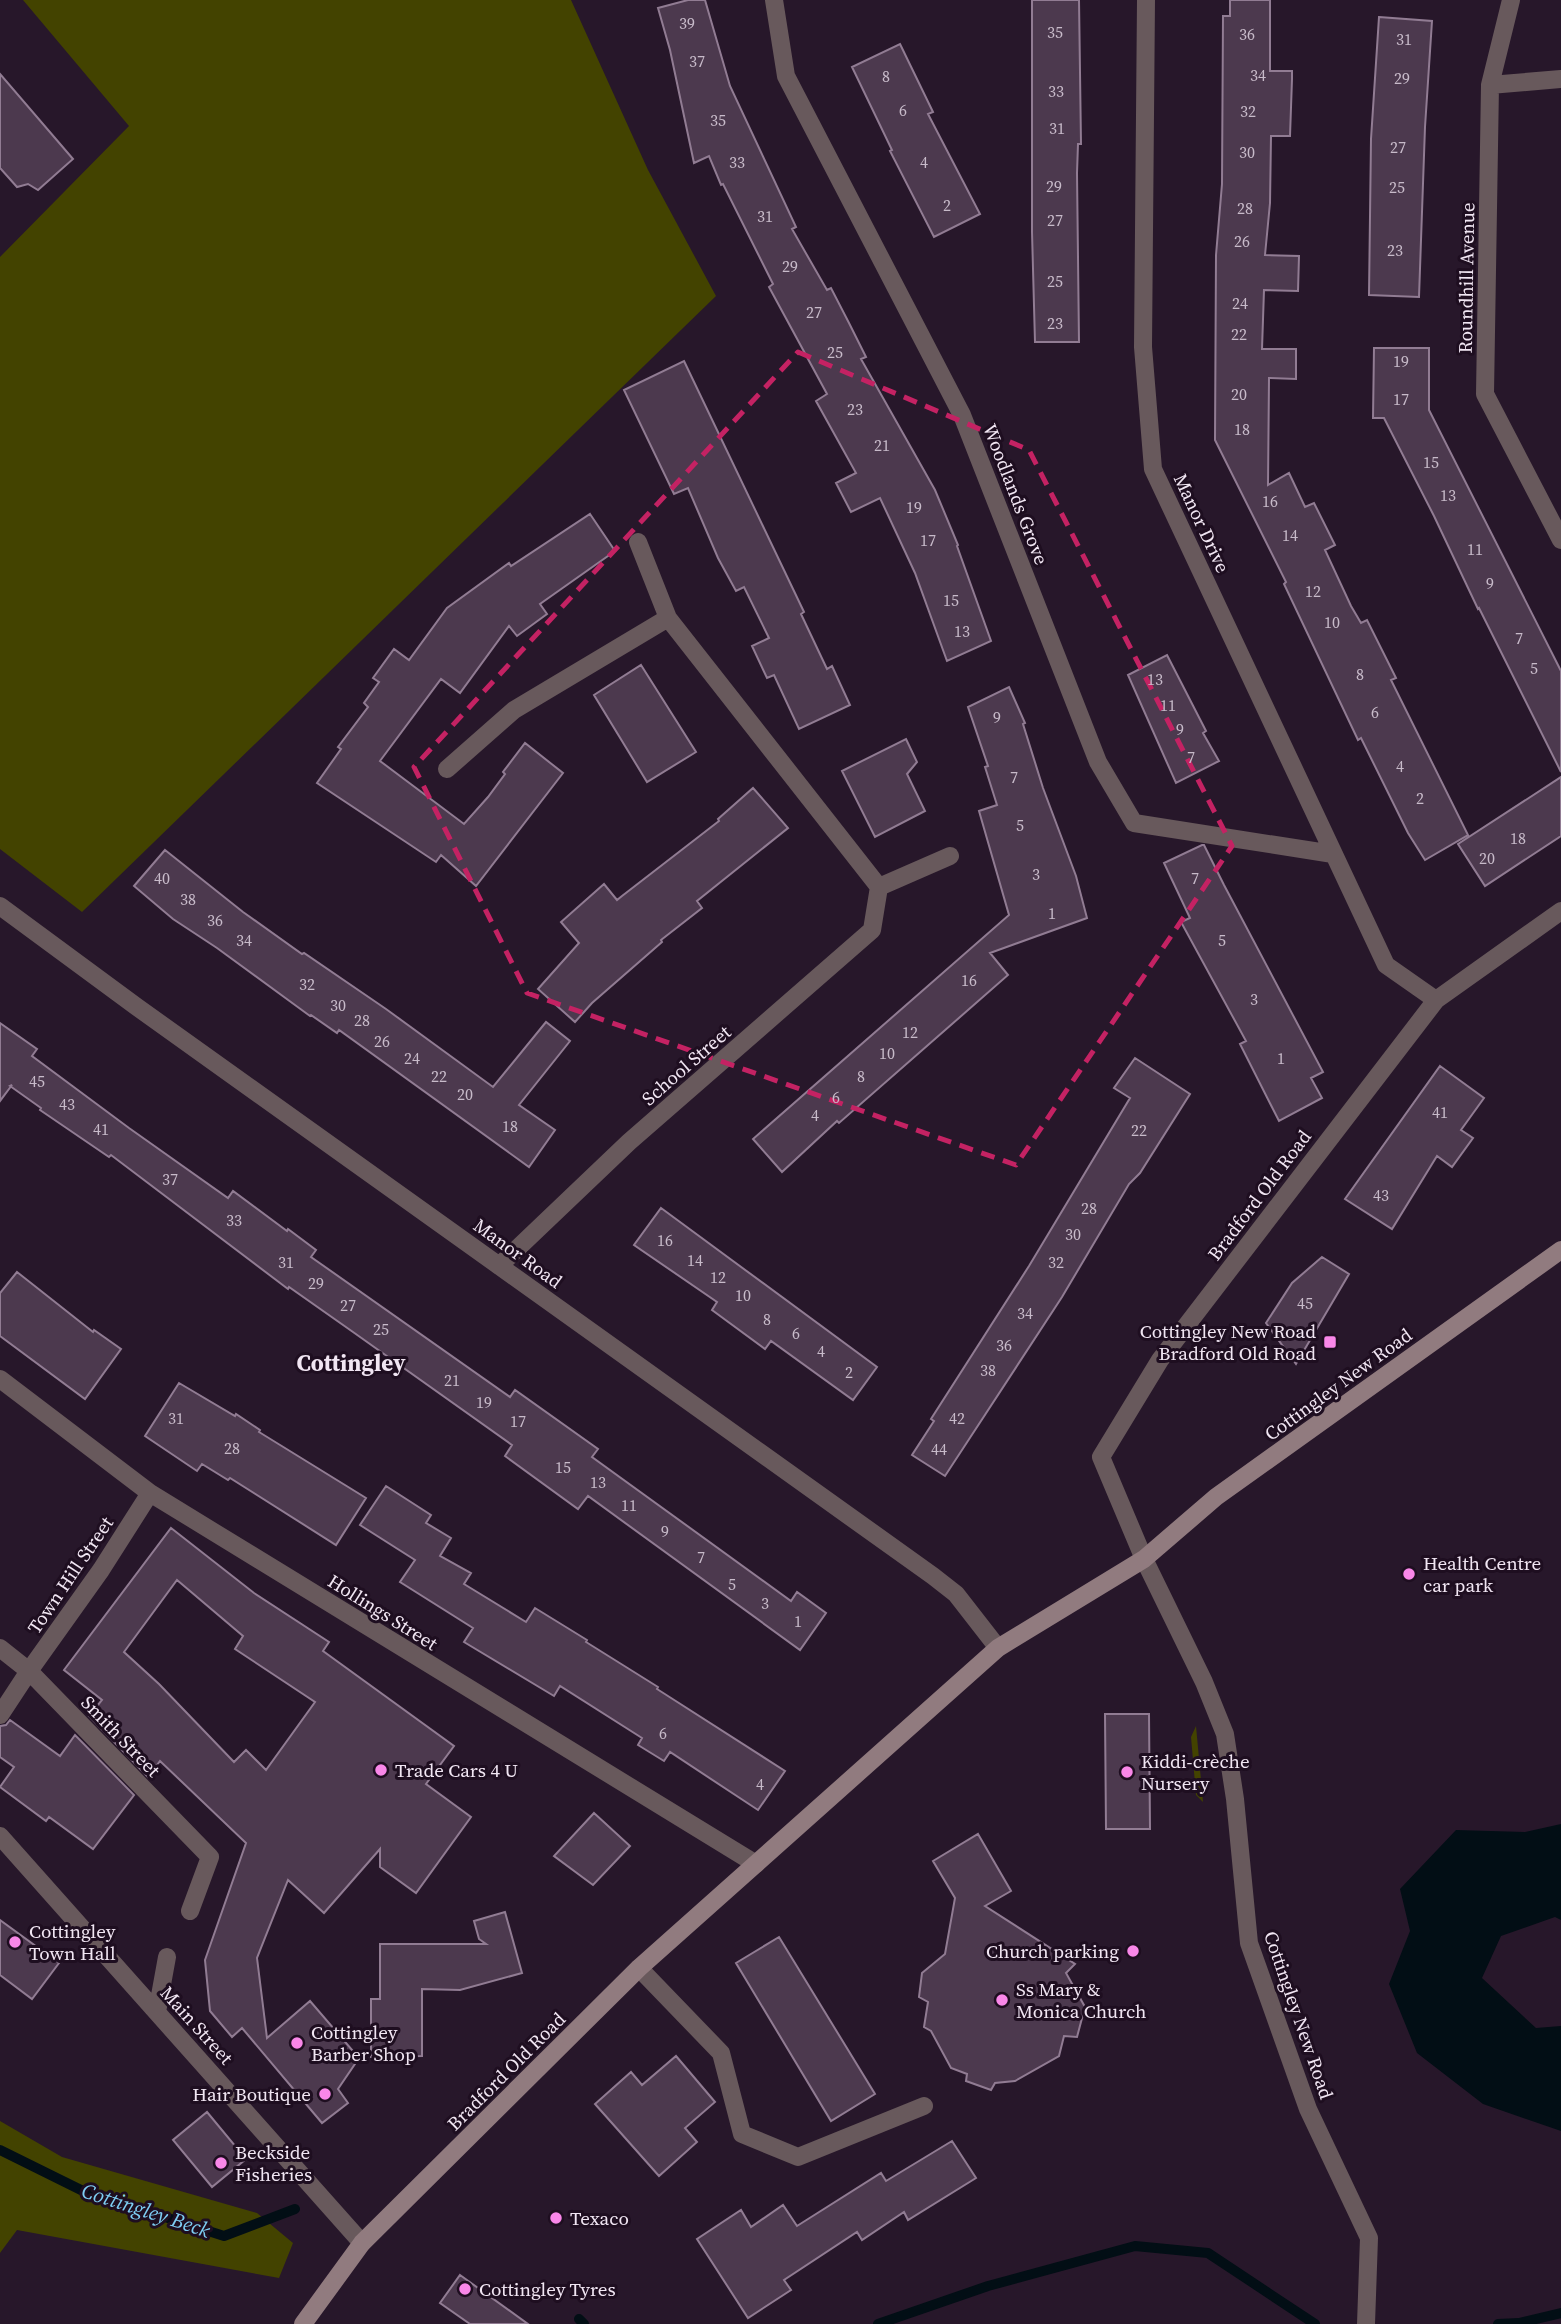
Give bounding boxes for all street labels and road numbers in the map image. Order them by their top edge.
street label: Roundhill Avenue [1452,202,1480,354]
street label: Woodlands Grove [977,420,1055,568]
street label: Manor Drive [1168,469,1236,577]
street label: School Street [636,1019,737,1111]
street label: Bradford Old Road [1201,1124,1317,1266]
street label: Manor Road [468,1212,568,1294]
street label: Cottingley New Road [1259,1322,1417,1446]
street label: Town Hill Street [21,1510,119,1639]
street label: Hollings Street [323,1568,444,1657]
street label: Smith Street [76,1690,167,1783]
street label: Cottingley New Road [1258,1927,1340,2103]
street label: Main Street [155,1980,240,2070]
street label: Bradford Old Road [441,2006,571,2136]

